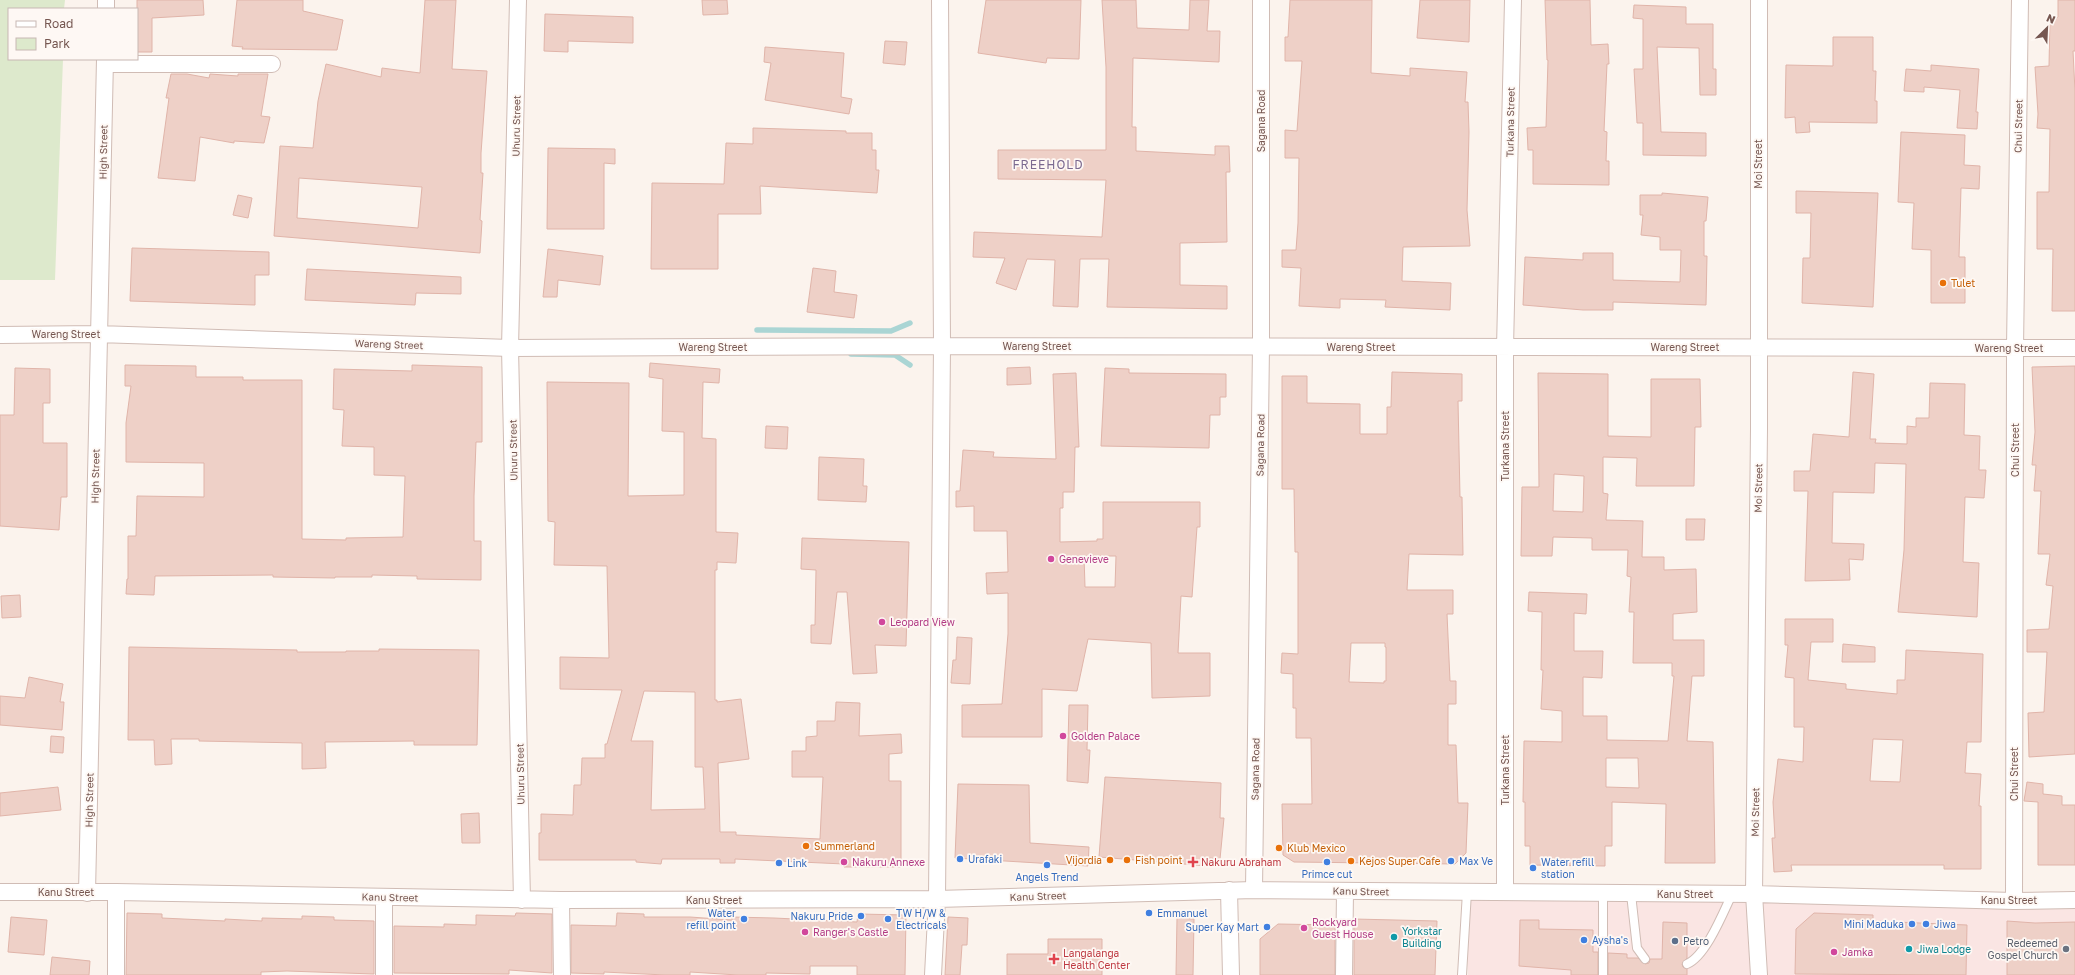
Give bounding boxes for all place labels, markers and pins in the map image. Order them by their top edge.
place label: Tulet [1951,277,1975,289]
marker: Tulet [1938,278,1948,288]
place label: Genevieve [1059,553,1109,565]
marker: Genevieve [1046,554,1056,564]
place label: Leopard View [890,616,955,628]
marker: Leopard View [877,617,887,627]
place label: Golden Palace [1071,730,1140,742]
marker: Golden Palace [1058,731,1068,741]
place label: Summerland [814,840,875,852]
marker: Summerland [801,841,811,851]
place label: Klub Mexico [1287,842,1346,854]
marker: Klub Mexico [1274,843,1284,853]
place label: Urafaki [968,853,1002,865]
marker: Urafaki [955,854,965,864]
place label: Vijordia [1066,854,1102,866]
place label: Fish point [1135,854,1182,866]
marker: Vijordia [1105,855,1115,865]
marker: Fish point [1122,855,1132,865]
place label: Kejos Super Cafe [1359,855,1441,867]
place label: Max Ve [1459,855,1493,867]
place label: Nakuru Annexe [852,856,925,868]
place label: Nakuru Abraham [1201,856,1281,868]
marker: Kejos Super Cafe [1346,856,1356,866]
marker: Max Ve [1446,856,1456,866]
place label: Water refill station [1541,856,1594,880]
place label: Link [787,857,808,869]
marker: Nakuru Annexe [839,857,849,867]
marker: Nakuru Abraham [1188,857,1198,867]
marker: Primce cut [1322,857,1332,867]
marker: Link [774,858,784,868]
marker: Angels Trend [1042,860,1052,870]
marker: Water refill station [1528,863,1538,873]
place label: Primce cut [1301,868,1353,880]
place label: Angels Trend [1016,871,1079,883]
place label: Water refill point [686,907,736,931]
place label: TW H/W & Electricals [896,907,947,931]
place label: Emmanuel [1157,907,1208,919]
marker: Emmanuel [1144,908,1154,918]
place label: Nakuru Pride [791,910,853,922]
marker: Nakuru Pride [856,911,866,921]
marker: Water refill point [739,914,749,924]
marker: TW H/W & Electricals [883,914,893,924]
place label: Rockyard Guest House [1312,916,1374,940]
place label: Mini Maduka [1844,918,1904,930]
place label: Jiwa [1934,918,1956,930]
marker: Mini Maduka [1907,919,1917,929]
marker: Jiwa [1921,919,1931,929]
place label: Super Kay Mart [1186,921,1259,933]
marker: Super Kay Mart [1262,922,1272,932]
marker: Rockyard Guest House [1299,923,1309,933]
place label: Yorkstar Building [1402,925,1442,949]
place label: Ranger's Castle [813,926,889,938]
marker: Ranger's Castle [800,927,810,937]
marker: Yorkstar Building [1389,932,1399,942]
place label: Aysha's [1592,934,1628,946]
marker: Aysha's [1579,935,1589,945]
place label: Petro [1683,935,1709,947]
marker: Petro [1670,936,1680,946]
place label: Redeemed Gospel Church [1988,937,2058,961]
place label: Jiwa Lodge [1917,943,1971,955]
marker: Jiwa Lodge [1904,944,1914,954]
marker: Redeemed Gospel Church [2061,944,2071,954]
place label: Jamka [1842,946,1873,958]
place label: Langalanga Health Center [1063,947,1130,971]
marker: Jamka [1829,947,1839,957]
marker: Langalanga Health Center [1048,953,1060,965]

